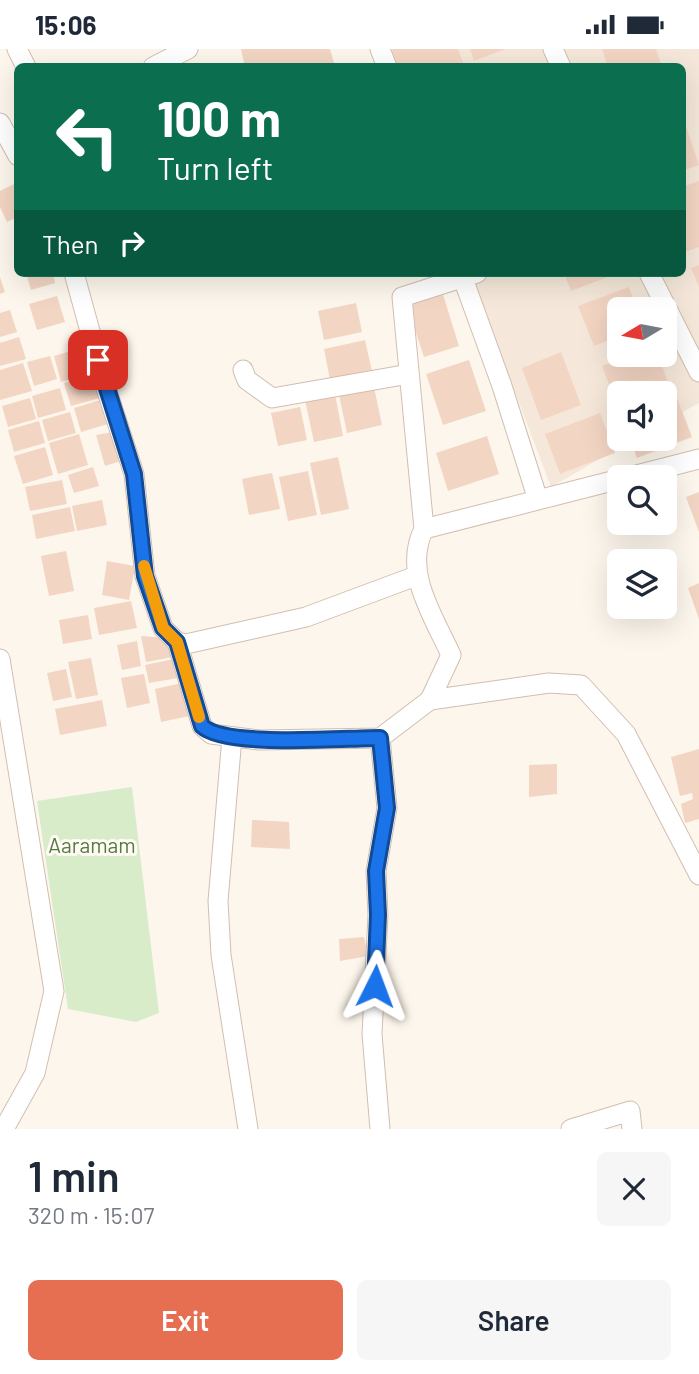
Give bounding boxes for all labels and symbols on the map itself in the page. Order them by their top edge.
north arrow [607,297,677,367]
pin [68,330,128,390]
park label: Aaramam [48,832,136,857]
position arrow [338,949,412,1023]

